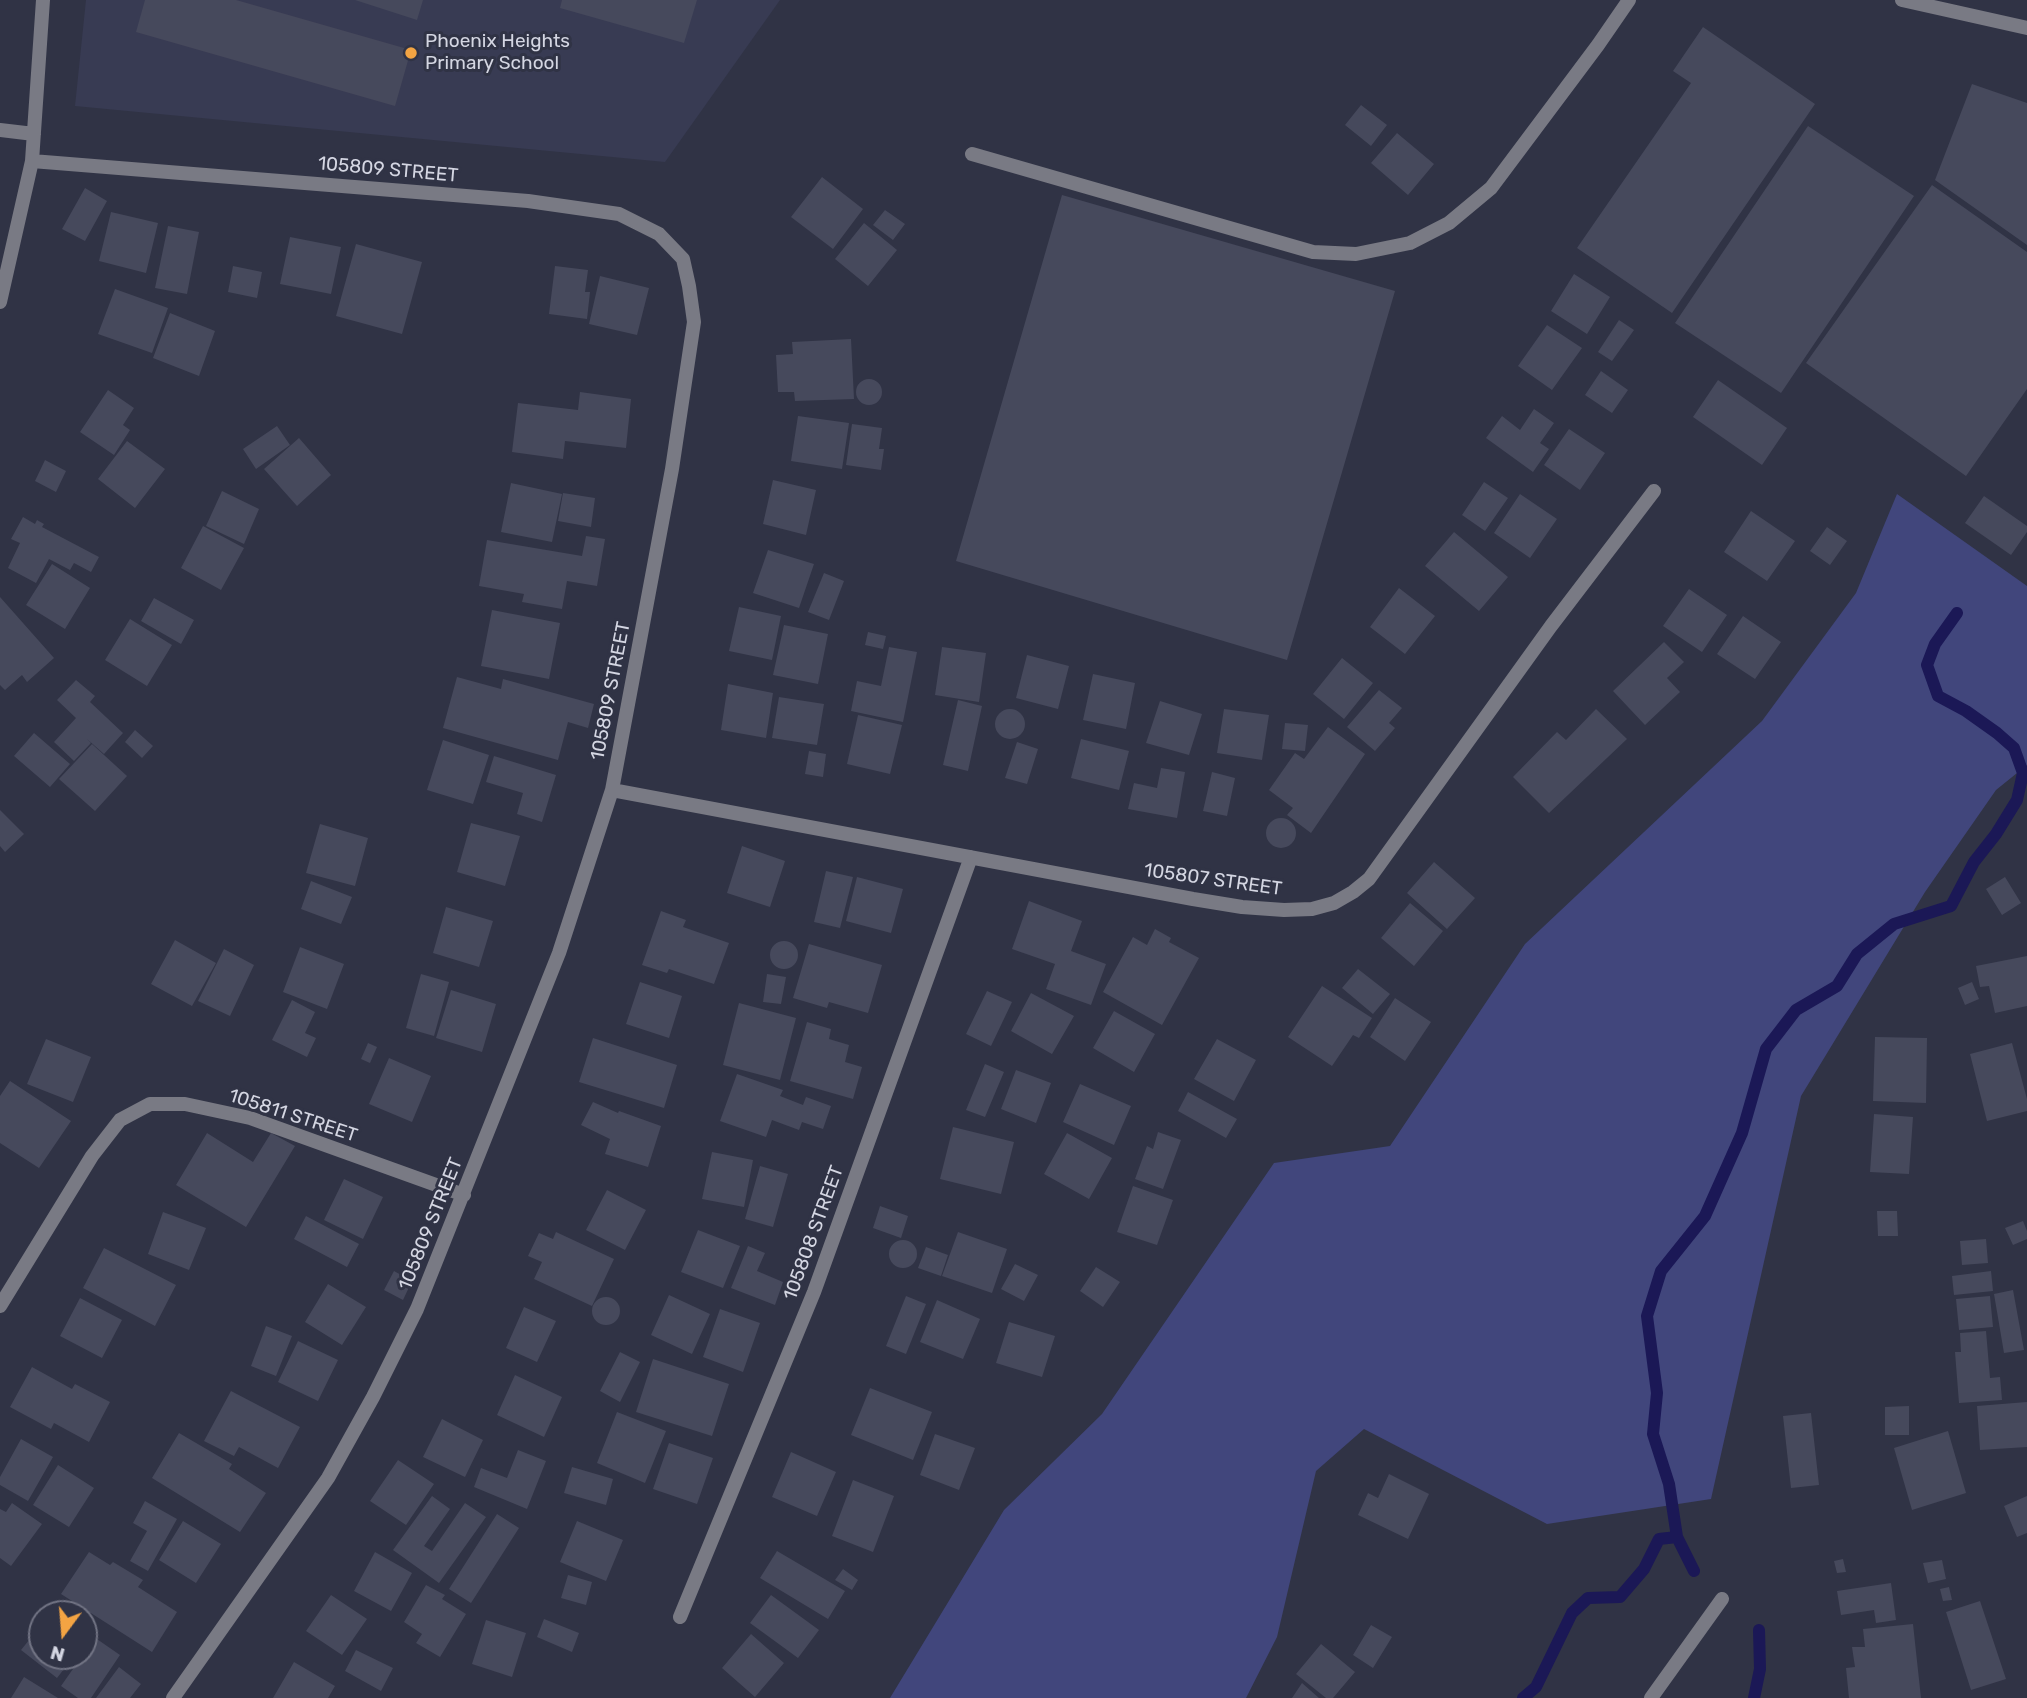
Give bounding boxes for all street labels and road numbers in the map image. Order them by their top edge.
street label: 105809 STREET [317,153,459,187]
street label: 105809 STREET [586,620,636,762]
street label: 105807 STREET [1143,859,1283,901]
street label: 105811 STREET [226,1085,360,1147]
street label: 105809 STREET [394,1155,468,1293]
street label: 105808 STREET [779,1163,849,1303]

